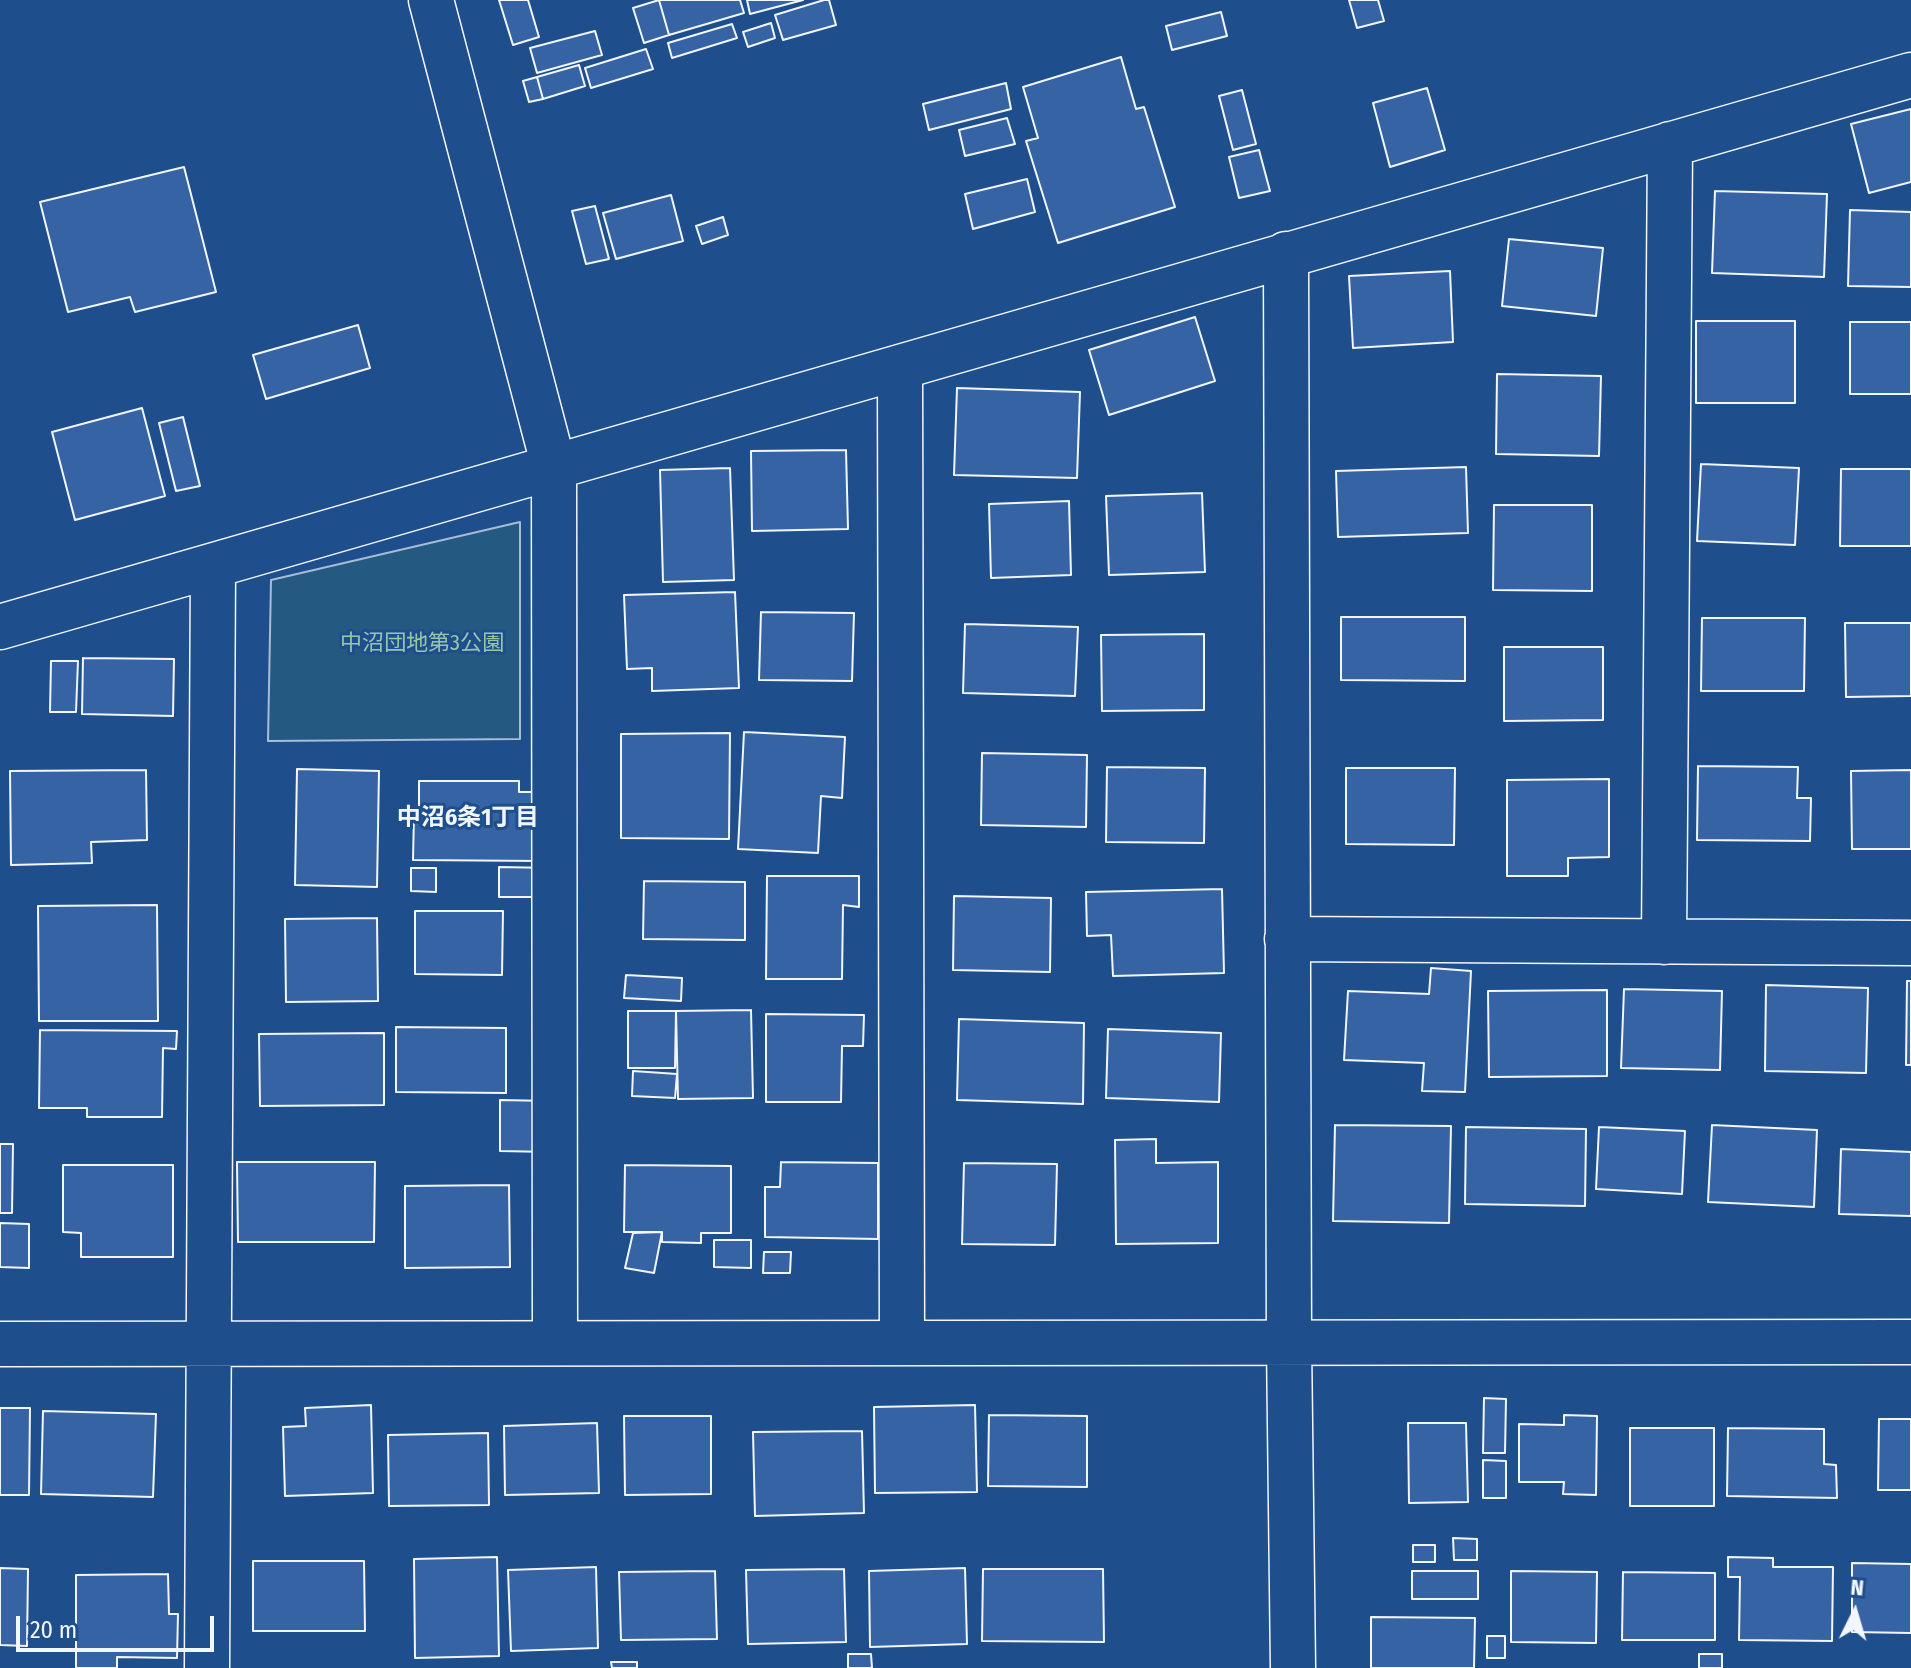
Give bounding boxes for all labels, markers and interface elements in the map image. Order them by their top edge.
park label: 中沼団地第3公園 [340,631,504,657]
district label: 中沼6条1丁目 [397,804,539,832]
north arrow [1815,1572,1895,1652]
text: N [1849,1574,1865,1602]
scale bar [20,1600,218,1650]
text: 20 m [30,1616,77,1644]

